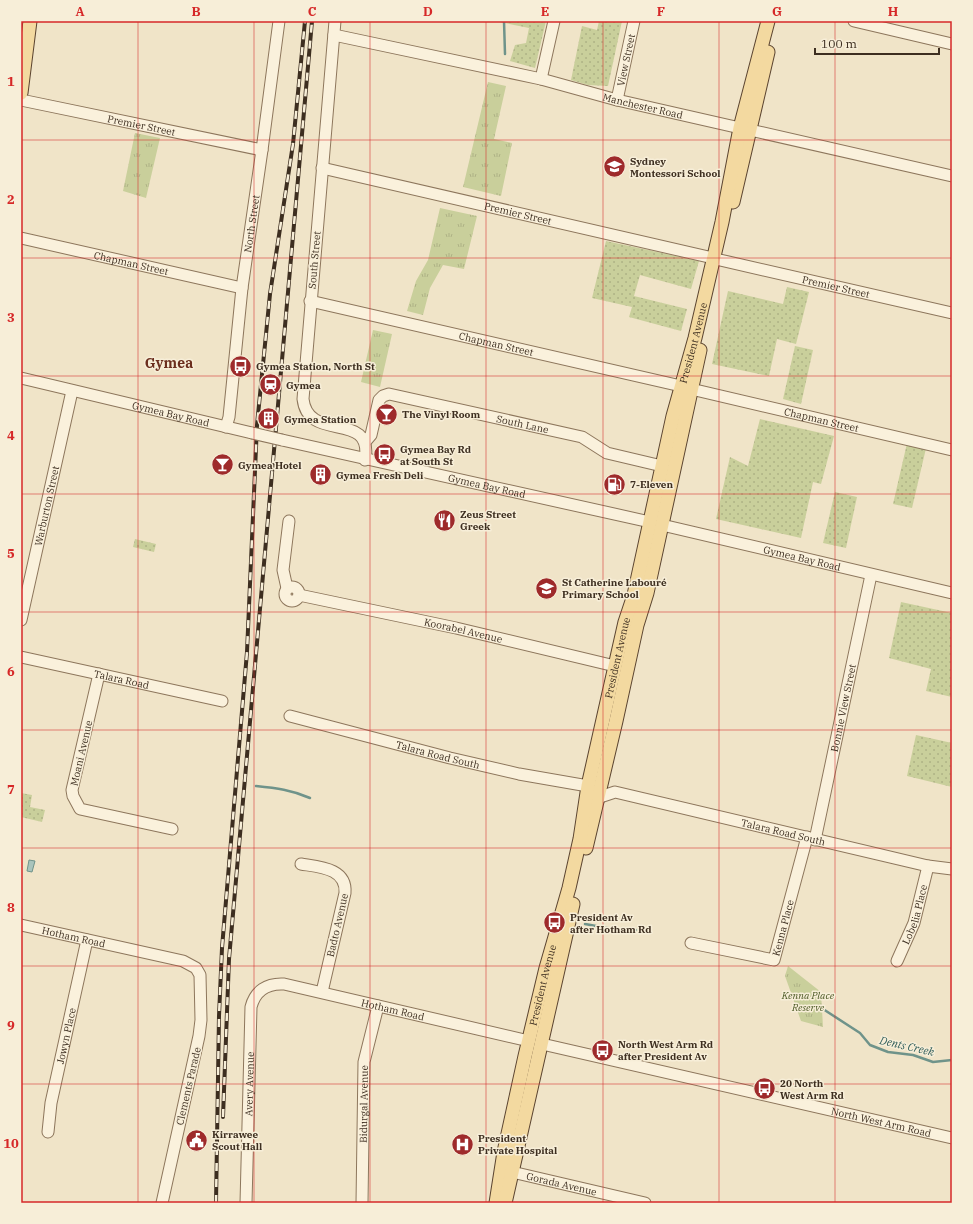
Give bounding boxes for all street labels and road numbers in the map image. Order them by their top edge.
street label: View Street [614,32,638,87]
street label: Manchester Road [601,90,684,122]
street label: Premier Street [106,112,177,139]
street label: North Street [241,194,262,254]
street label: Premier Street [483,200,553,228]
street label: South Street [306,230,324,289]
street label: Chapman Street [92,249,170,278]
street label: Premier Street [801,273,871,301]
street label: President Avenue [677,301,710,385]
street label: Chapman Street [457,329,535,359]
street label: Gymea Bay Road [131,399,211,430]
street label: Chapman Street [783,405,860,435]
street label: South Lane [495,412,550,436]
street label: Warburton Street [32,464,62,547]
street label: Gymea Bay Road [447,471,527,501]
street label: Gymea Bay Road [762,543,842,574]
street label: Koorabel Avenue [423,615,504,646]
street label: President Avenue [602,615,633,700]
street label: Bonnie View Street [828,663,859,753]
street label: Talara Road [93,667,150,692]
street label: Moani Avenue [68,719,95,787]
street label: Talara Road South [395,738,481,772]
street label: Talara Road South [740,816,827,849]
street label: Lobelia Place [899,883,930,947]
street label: Badto Avenue [324,892,351,958]
street label: Kenna Place [769,898,797,958]
street label: Hotham Road [41,924,107,951]
street label: President Avenue [527,943,559,1027]
street label: Hotham Road [360,996,426,1023]
street label: Jowyn Place [54,1007,79,1065]
street label: Clements Parade [173,1046,204,1126]
street label: Avery Avenue [242,1051,257,1117]
street label: Bidurgal Avenue [357,1065,371,1143]
street label: North West Arm Road [830,1104,932,1140]
street label: Gorada Avenue [525,1170,598,1199]

